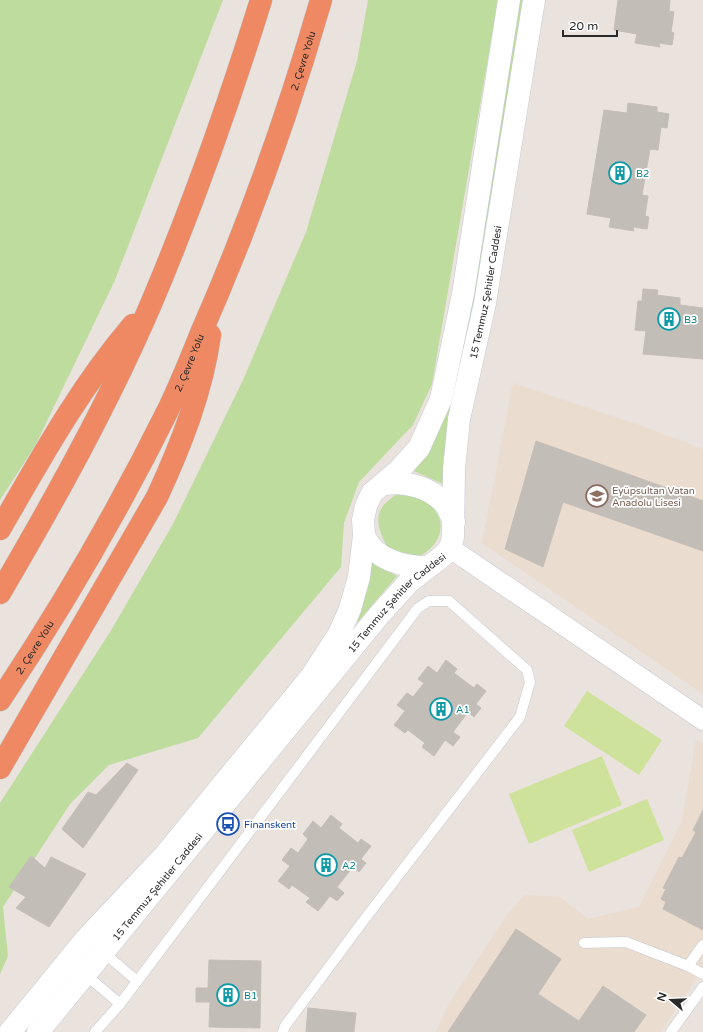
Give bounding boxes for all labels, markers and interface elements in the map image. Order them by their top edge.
scale bar [563,12,617,38]
text: 20 m [569,19,598,33]
street label: 2. Çevre Yolu [289,30,318,92]
building icon: B2 [607,160,633,186]
place label: B2 [636,168,649,180]
street label: 15 Temmuz Şehitler Caddesi [468,225,504,360]
building icon: B3 [656,306,682,332]
place label: B3 [684,314,697,326]
street label: 2. Çevre Yolu [172,332,207,394]
school or university icon: Eyüpsultan Vatan Anadolu Lisesi [584,483,610,509]
place label: Eyüpsultan Vatan Anadolu Lisesi [612,485,695,509]
street label: 15 Temmuz Şehitler Caddesi [346,551,448,655]
street label: 2. Çevre Yolu [14,619,57,677]
building icon: A1 [428,696,454,722]
place label: A1 [456,704,470,716]
bus stop icon: Finanskent [215,811,241,837]
place label: Finanskent [244,819,296,831]
street label: 15 Temmuz Şehitler Caddesi [110,831,205,943]
building icon: A2 [313,852,339,878]
place label: A2 [342,860,356,872]
north arrow [651,980,691,1020]
building icon: B1 [215,982,241,1008]
place label: B1 [244,990,257,1002]
text: N [654,991,670,1003]

